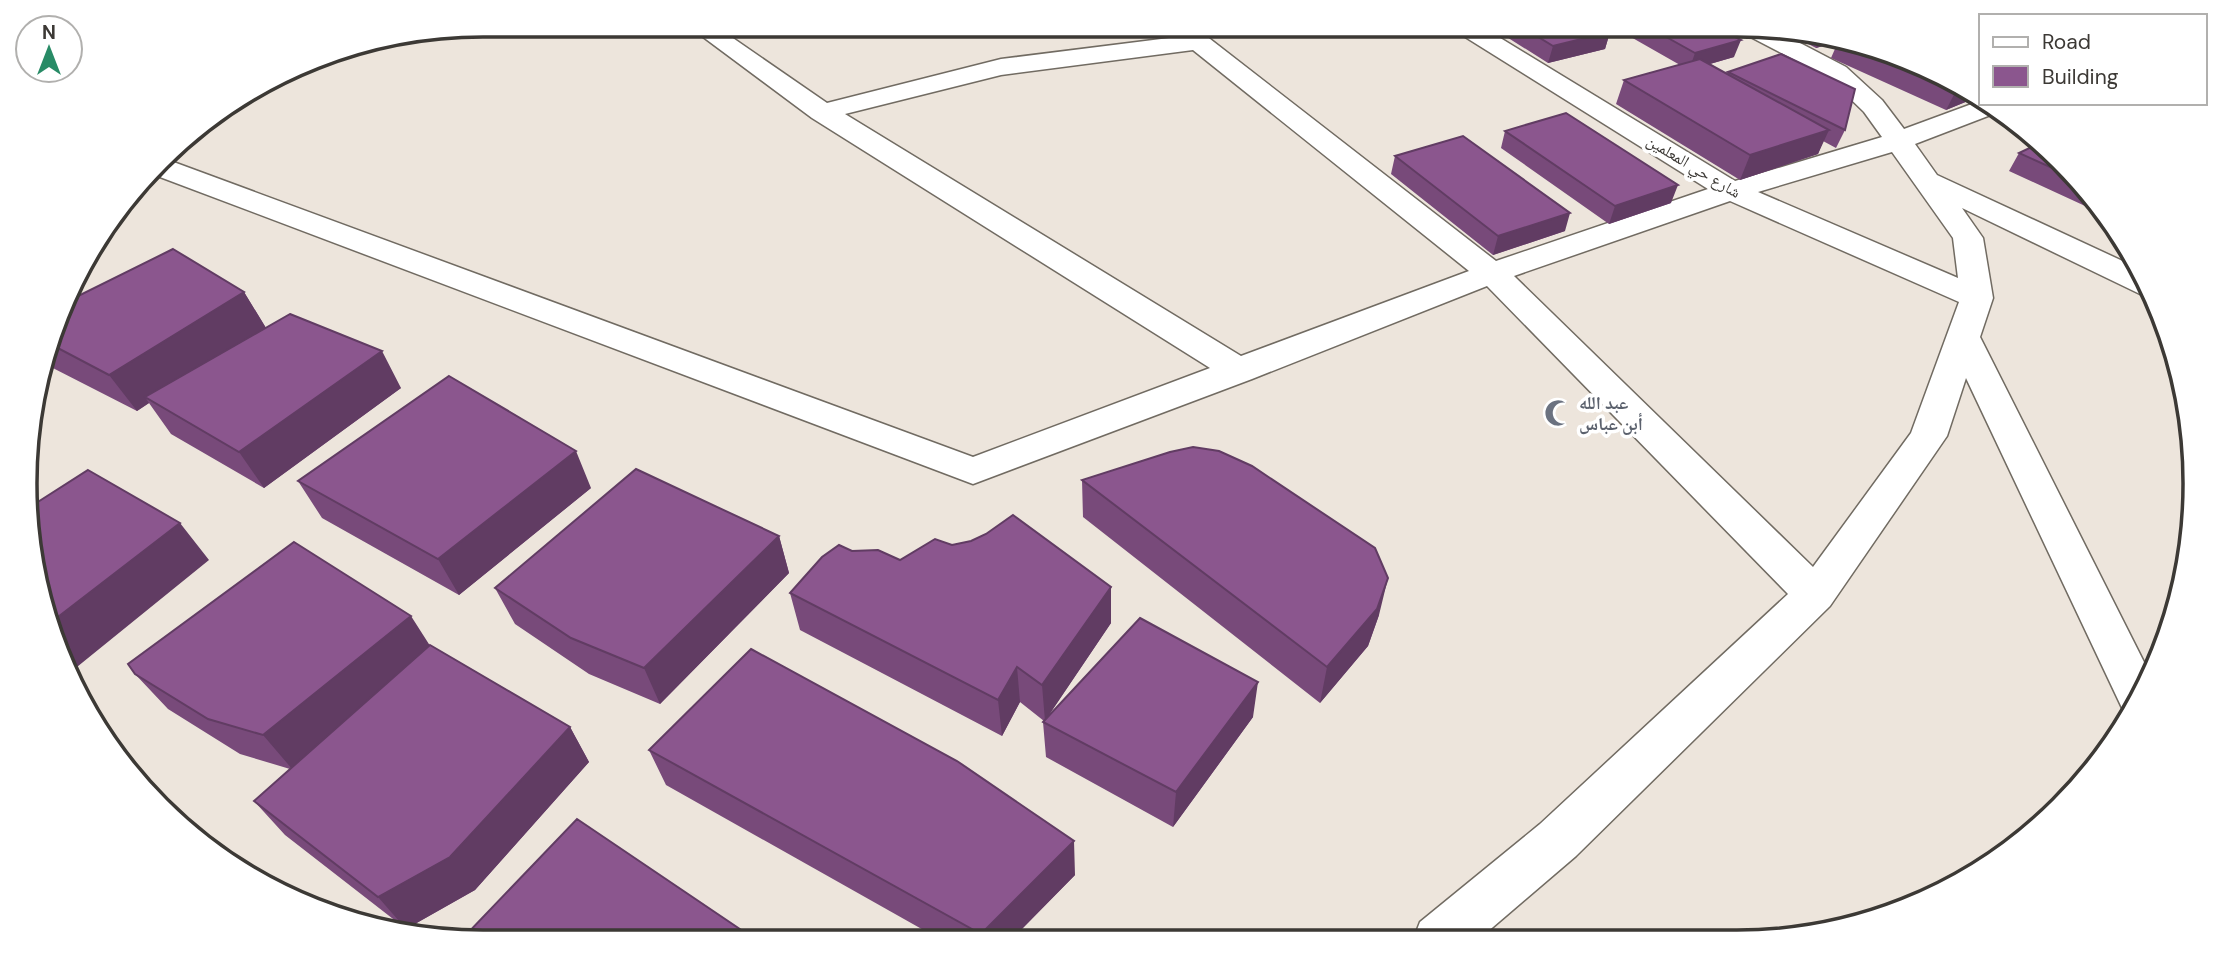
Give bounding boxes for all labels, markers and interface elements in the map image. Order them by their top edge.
north arrow [14,14,84,84]
legend [1979,14,2206,105]
text: N [42,20,56,45]
text: Road [2042,28,2091,56]
text: Building [2042,63,2119,91]
street label: شارع حي المعلمين [1642,130,1745,205]
place label: عبد الله أبن عباس [1579,391,1643,436]
mosque icon: عبد الله أبن عباس [1543,398,1573,428]

